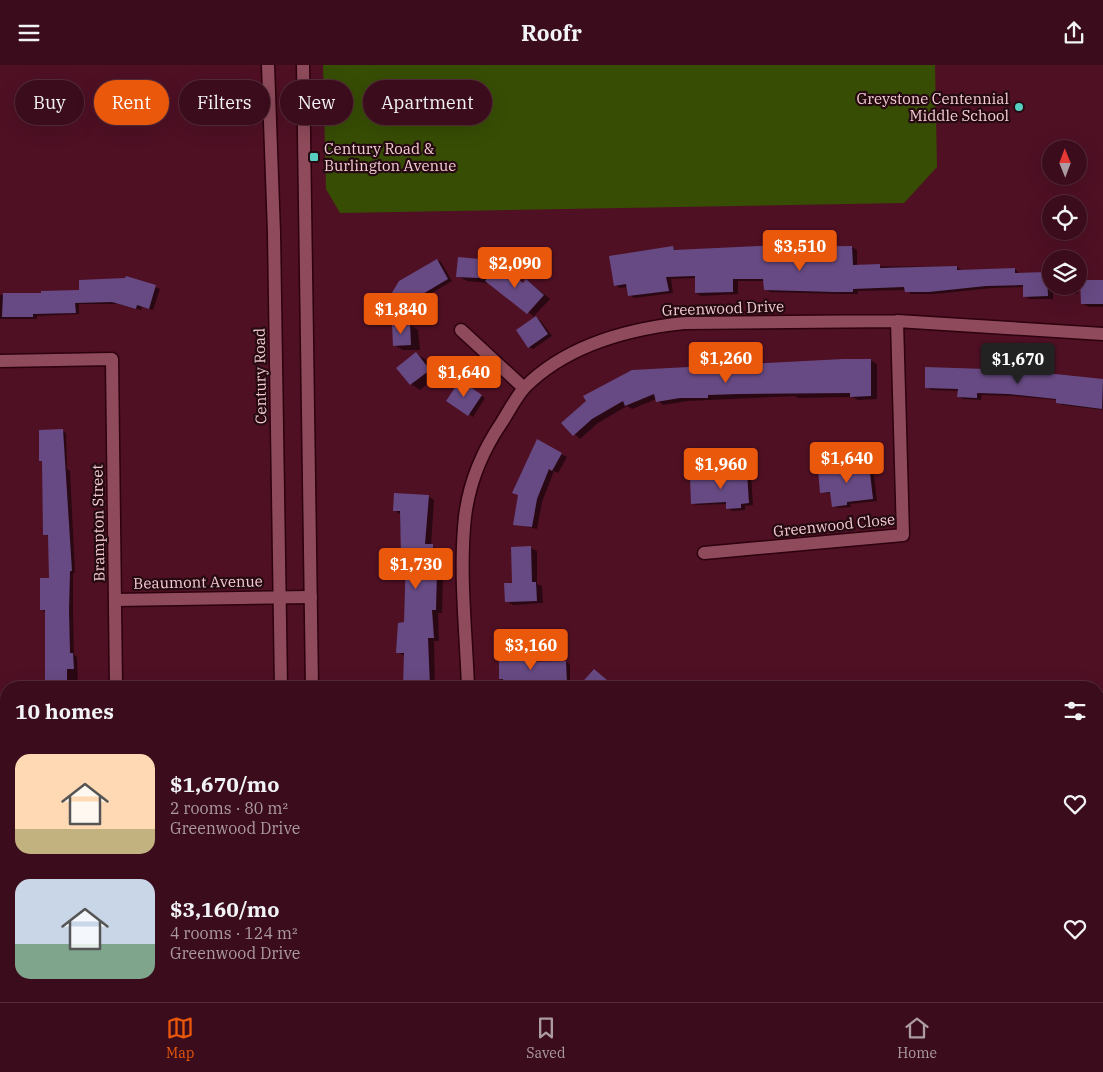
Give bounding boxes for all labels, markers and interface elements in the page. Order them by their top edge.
text: Roofr [521,18,582,47]
icon: menu [15,19,43,47]
icon: share [1060,19,1088,47]
chip: Buy [15,80,84,125]
chip: Rent [94,80,169,125]
chip: Filters [179,80,270,125]
chip: New [280,80,353,125]
chip: Apartment [363,80,492,125]
place label: Greystone Centennial Middle School [856,89,1009,125]
marker: Greystone Centennial Middle School [1013,101,1025,113]
place label: Century Road & Burlington Avenue [324,139,456,175]
north arrow [1042,140,1088,185]
map controls [1042,140,1087,295]
marker: Century Road & Burlington Avenue [308,151,320,163]
button: locate [1042,195,1087,240]
pin: $3,510 [759,229,841,272]
text: $3,510 [774,236,826,256]
pin: $2,090 [474,247,556,289]
button: layers [1042,250,1087,295]
text: $2,090 [489,253,541,273]
pin: $1,840 [360,293,442,335]
street label: Greenwood Drive [662,296,784,320]
text: $1,840 [375,299,427,319]
street label: Century Road [250,328,270,424]
pin: $1,260 [685,341,767,384]
pin: $1,670 [977,343,1059,385]
text: $1,260 [700,348,752,368]
text: $1,670 [992,349,1044,369]
pin: $1,640 [423,355,505,398]
text: $1,640 [438,362,490,382]
pin: $1,640 [806,441,888,484]
pin: $1,960 [680,447,762,490]
text: $1,640 [821,448,873,468]
text: $1,960 [695,454,747,474]
street label: Brampton Street [87,464,109,582]
street label: Greenwood Close [772,509,896,541]
pin: $1,730 [375,547,457,590]
text: $1,730 [390,554,442,574]
street label: Beaumont Avenue [133,571,263,593]
pin: $3,160 [490,629,572,671]
text: $3,160 [505,635,557,655]
text: 10 homes [15,697,114,725]
icon: filters [1061,697,1089,725]
text: $1,670/mo [170,770,279,798]
icon: home [55,774,115,834]
icon: heart [1061,790,1089,818]
text: 2 rooms · 80 m² [170,798,288,818]
text: Greenwood Drive [170,818,300,838]
text: $3,160/mo [170,895,279,923]
icon: home [55,899,115,959]
icon: heart [1061,915,1089,943]
text: 4 rooms · 124 m² [170,923,298,943]
text: Greenwood Drive [170,943,300,963]
tab: Map [166,1014,194,1062]
tab: Saved [526,1014,565,1062]
tab: Home [897,1014,937,1062]

